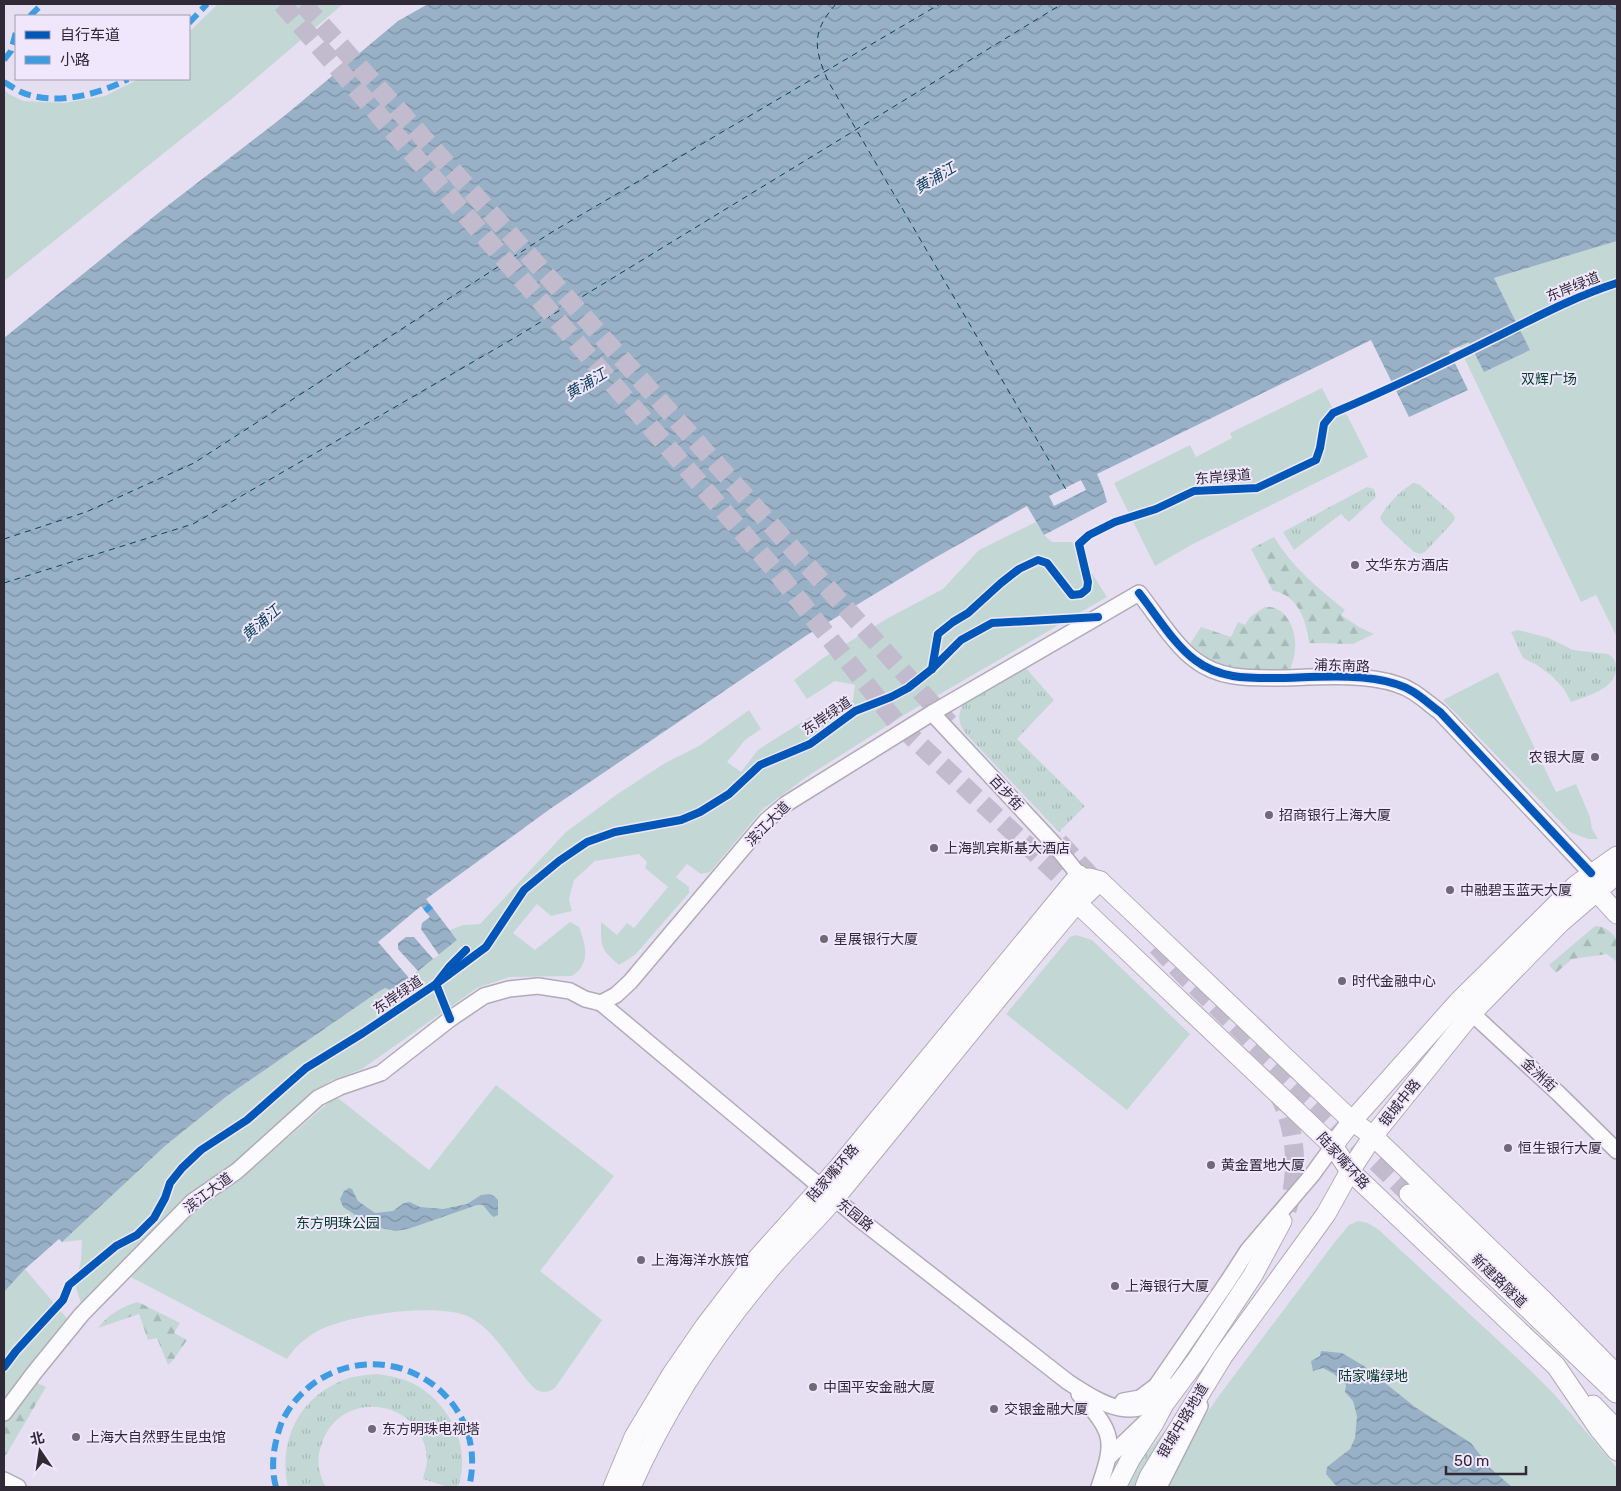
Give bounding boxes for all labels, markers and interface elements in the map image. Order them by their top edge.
legend [15,15,190,80]
text: 自行车道 [60,26,120,44]
text: 小路 [60,51,90,69]
water label: 黄浦江 [911,158,961,197]
street label: 东岸绿道 [1544,269,1602,305]
water label: 黄浦江 [562,364,612,403]
park label: 双辉广场 [1521,371,1577,388]
street label: 东岸绿道 [1194,466,1252,488]
place label: 文华东方酒店 [1365,557,1449,574]
marker: 文华东方酒店 [1349,559,1361,571]
water label: 黄浦江 [238,600,285,645]
street label: 浦东南路 [1314,657,1370,675]
street label: 东岸绿道 [799,693,855,739]
place label: 农银大厦 [1529,749,1585,766]
marker: 农银大厦 [1589,751,1601,763]
street label: 百步街 [985,772,1027,814]
street label: 滨江大道 [742,798,794,850]
place label: 招商银行上海大厦 [1279,807,1391,824]
marker: 招商银行上海大厦 [1263,809,1275,821]
place label: 上海凯宾斯基大酒店 [944,840,1070,857]
marker: 上海凯宾斯基大酒店 [928,842,940,854]
place label: 中融碧玉蓝天大厦 [1460,882,1572,899]
marker: 中融碧玉蓝天大厦 [1444,884,1456,896]
place label: 星展银行大厦 [834,931,918,948]
marker: 星展银行大厦 [818,933,830,945]
street label: 东岸绿道 [370,972,426,1018]
place label: 时代金融中心 [1352,973,1436,990]
marker: 时代金融中心 [1336,975,1348,987]
street label: 金洲街 [1518,1054,1560,1096]
street label: 银城中路 [1376,1076,1424,1130]
street label: 陆家嘴环路 [1313,1129,1373,1193]
place label: 恒生银行大厦 [1518,1140,1602,1157]
street label: 陆家嘴环路 [804,1141,862,1205]
marker: 恒生银行大厦 [1502,1142,1514,1154]
place label: 黄金置地大厦 [1221,1157,1305,1174]
marker: 黄金置地大厦 [1205,1159,1217,1171]
street label: 滨江大道 [181,1169,235,1217]
street label: 东园路 [833,1195,877,1235]
park label: 东方明珠公园 [296,1215,380,1232]
street label: 新建路隧道 [1468,1251,1530,1311]
place label: 上海海洋水族馆 [651,1252,749,1269]
marker: 上海海洋水族馆 [635,1254,647,1266]
place label: 上海银行大厦 [1125,1278,1209,1295]
marker: 上海银行大厦 [1109,1280,1121,1292]
park label: 陆家嘴绿地 [1338,1368,1408,1385]
place label: 中国平安金融大厦 [823,1379,935,1396]
marker: 中国平安金融大厦 [807,1381,819,1393]
street label: 银城中路地道 [1154,1381,1212,1461]
place label: 交银金融大厦 [1004,1401,1088,1418]
marker: 交银金融大厦 [988,1403,1000,1415]
place label: 东方明珠电视塔 [382,1421,480,1438]
marker: 东方明珠电视塔 [366,1423,378,1435]
north arrow [15,1426,65,1476]
text: 北 [28,1429,46,1449]
place label: 上海大自然野生昆虫馆 [86,1429,226,1446]
marker: 上海大自然野生昆虫馆 [70,1431,82,1443]
scale bar [1446,1444,1526,1476]
text: 50 m [1454,1452,1489,1470]

